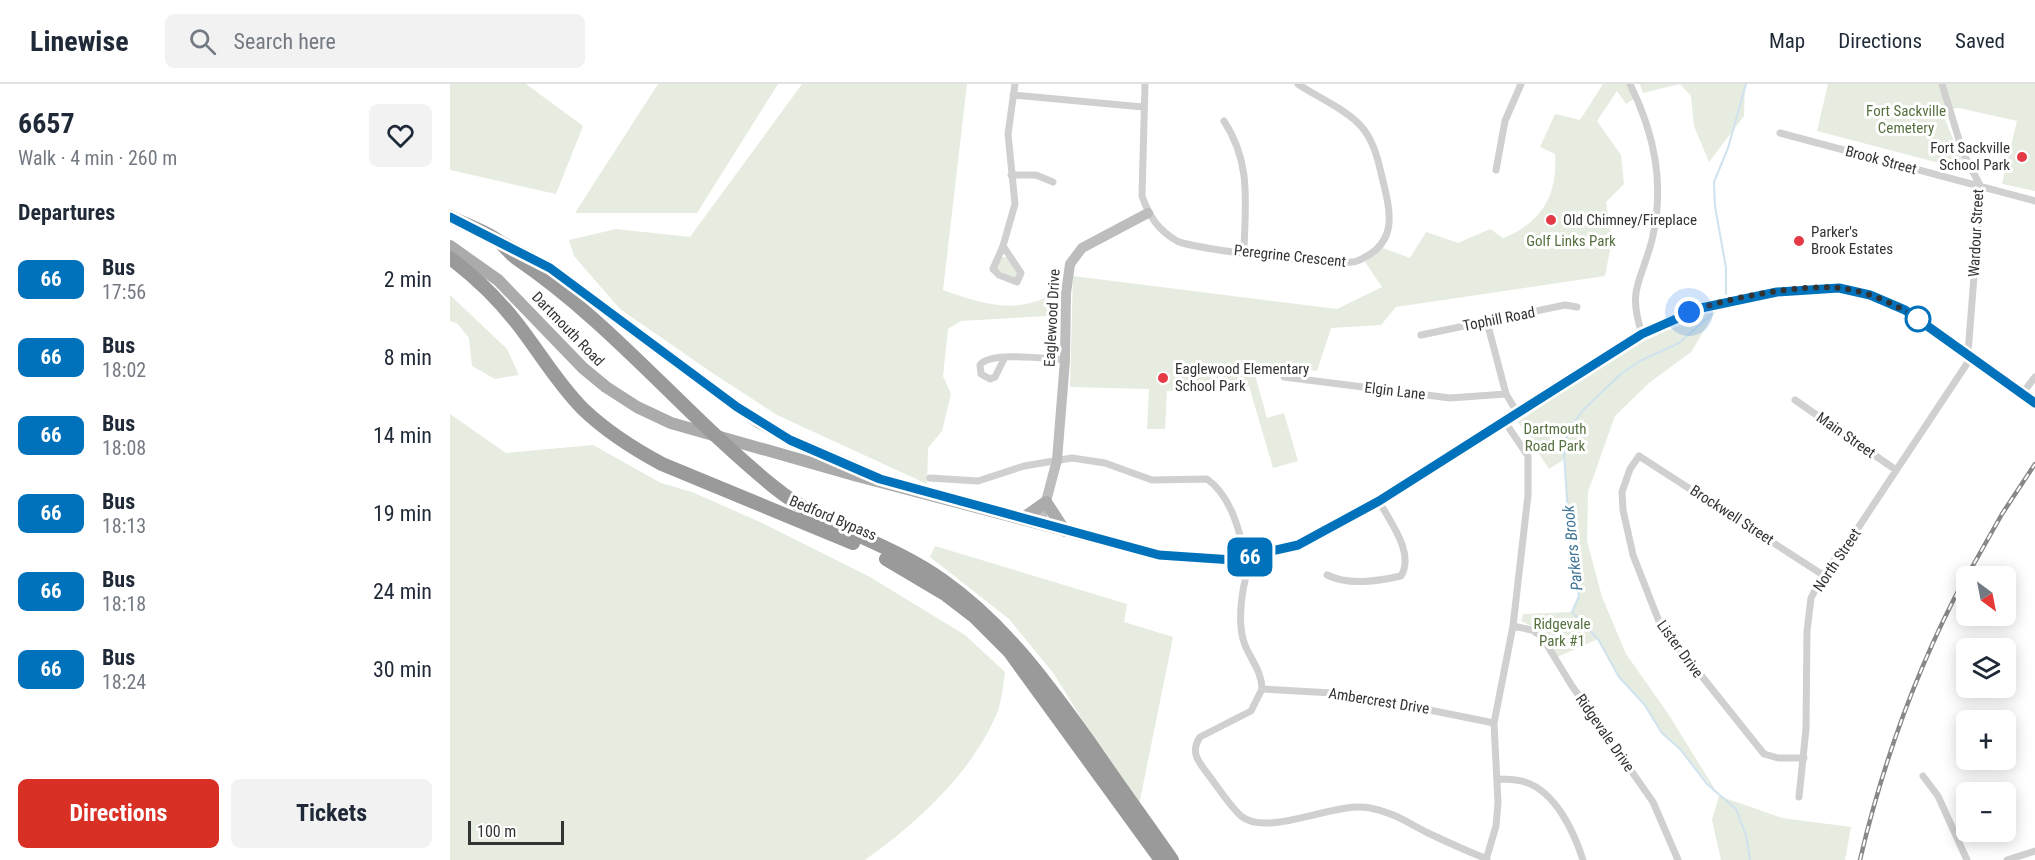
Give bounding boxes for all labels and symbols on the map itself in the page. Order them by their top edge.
park label: Fort Sackville Cemetery [1866,102,1946,137]
place label: Fort Sackville School Park [1930,139,2010,174]
street label: Brook Street [1843,142,1919,178]
marker: Fort Sackville School Park [2015,150,2029,164]
street label: Wardour Street [1965,188,1987,278]
place label: Old Chimney/Fireplace [1563,211,1697,229]
marker: Old Chimney/Fireplace [1544,213,1558,227]
place label: Parker's Brook Estates [1811,223,1893,258]
park label: Golf Links Park [1526,232,1616,250]
marker: Parker's Brook Estates [1792,234,1806,248]
street label: Peregrine Crescent [1233,241,1347,271]
street label: Eaglewood Drive [1040,269,1064,367]
street label: Dartmouth Road [528,288,608,370]
your location [1674,297,1704,327]
street label: Tophill Road [1461,303,1537,335]
unlabelled marker [1905,306,1931,332]
place label: Eaglewood Elementary School Park [1175,360,1309,395]
marker: Eaglewood Elementary School Park [1156,371,1170,385]
street label: Elgin Lane [1364,378,1426,404]
street label: Main Street [1813,408,1879,462]
park label: Dartmouth Road Park [1524,420,1586,455]
street label: Brockwell Street [1687,481,1777,549]
street label: Bedford Bypass [787,492,879,545]
water label: Parkers Brook [1558,503,1586,592]
street label: North Street [1809,525,1865,595]
line badge: 66 [1223,538,1277,576]
north arrow [1956,566,2016,626]
park label: Ridgevale Park #1 [1533,615,1591,650]
street label: Lister Drive [1653,617,1707,681]
street label: Ambercrest Drive [1327,684,1431,718]
street label: Ridgevale Drive [1572,691,1638,775]
scale bar [468,818,564,846]

